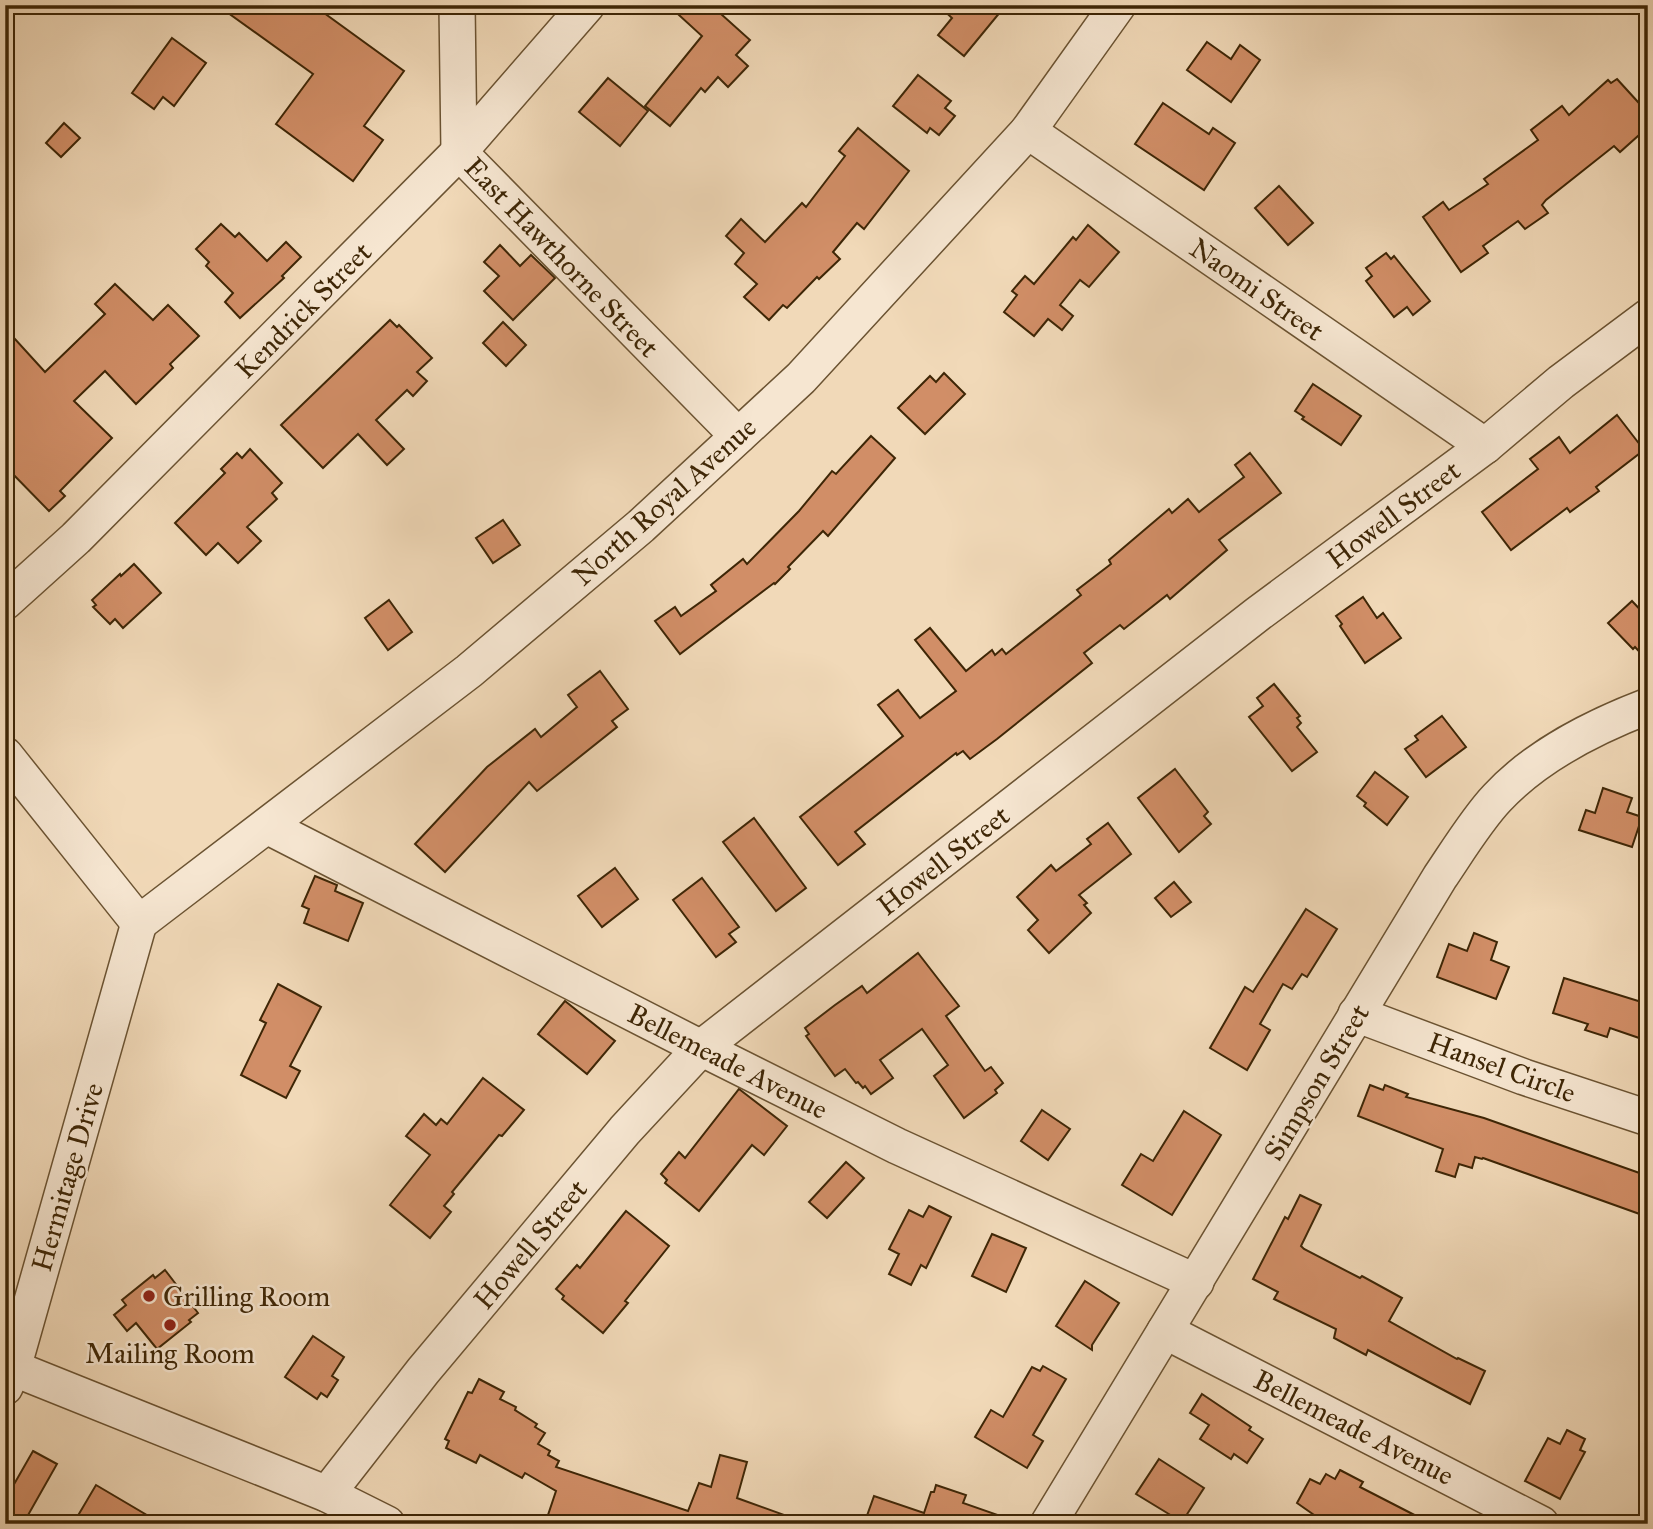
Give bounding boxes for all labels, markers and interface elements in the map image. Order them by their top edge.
street label: East Hawthorne Street [457,150,666,365]
street label: Naomi Street [1183,230,1331,349]
street label: Kendrick Street [228,235,379,386]
street label: North Royal Avenue [565,410,764,593]
street label: Howell Street [1319,453,1467,576]
street label: Howell Street [870,798,1017,923]
street label: Bellemeade Avenue [622,996,834,1127]
street label: Simpson Street [1256,997,1377,1167]
street label: Hansel Circle [1423,1025,1581,1110]
street label: Hermitage Drive [24,1079,111,1275]
street label: Howell Street [466,1172,595,1316]
place label: Grilling Room [163,1279,330,1314]
marker: Grilling Room [141,1288,157,1304]
marker: Mailing Room [162,1317,178,1333]
place label: Mailing Room [85,1336,255,1371]
street label: Bellemeade Avenue [1248,1362,1460,1493]

